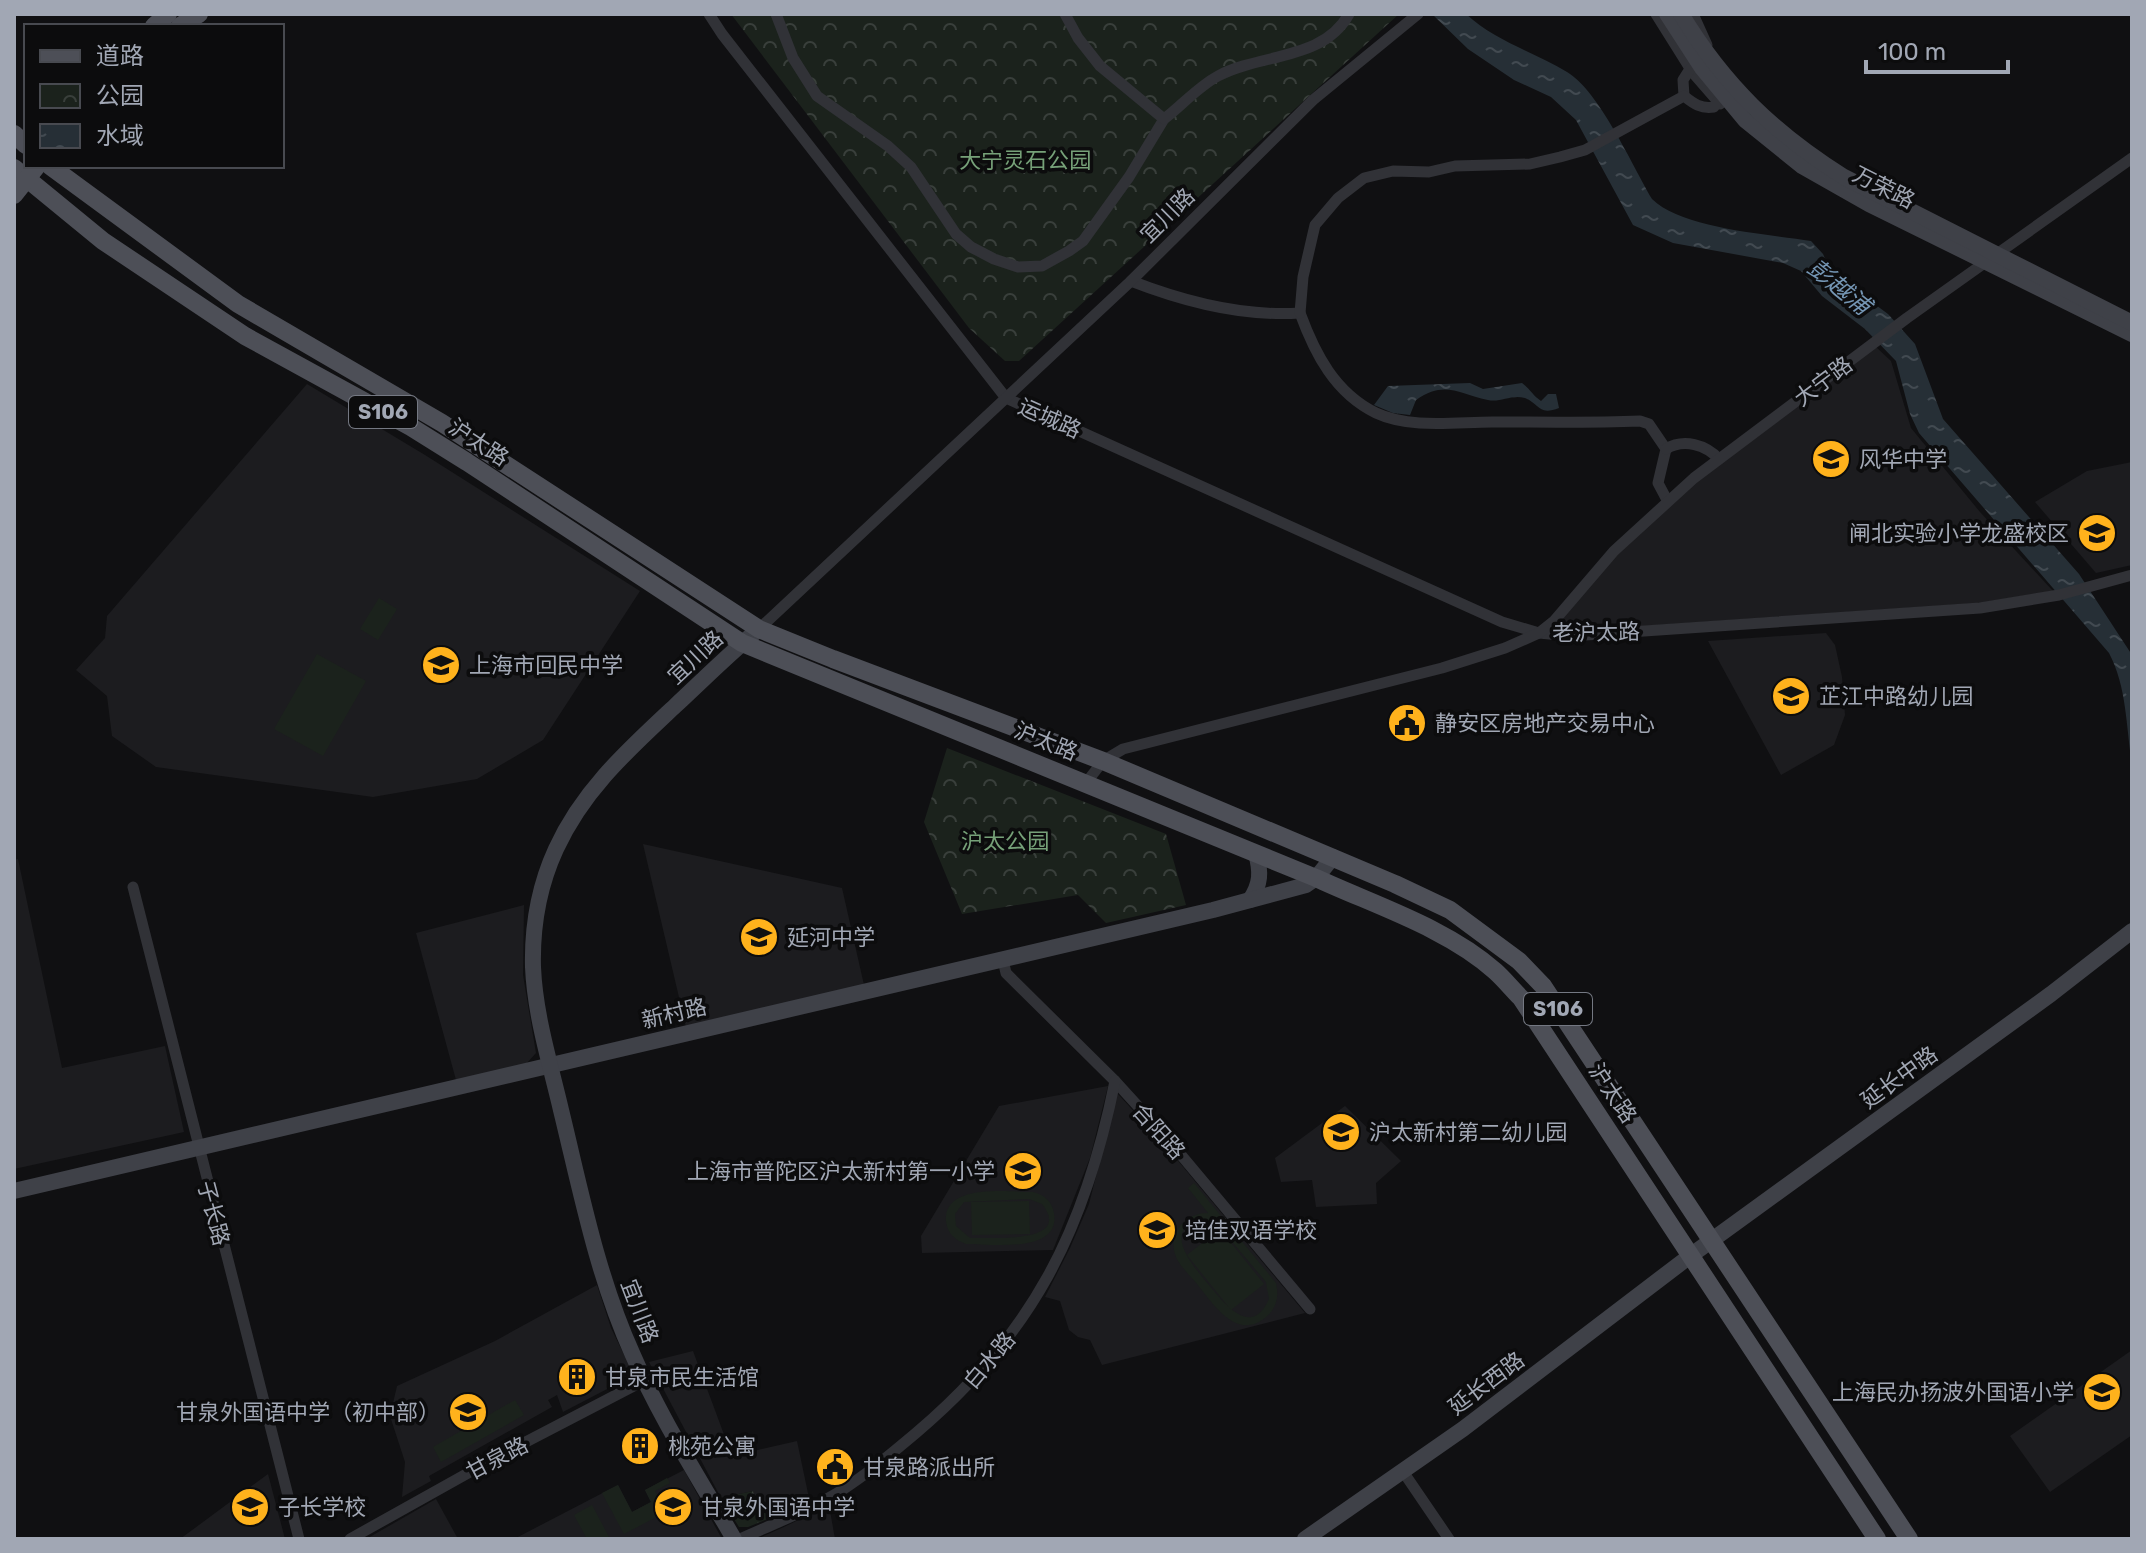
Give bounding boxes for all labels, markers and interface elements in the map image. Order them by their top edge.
legend [24,24,284,168]
scale bar [1866,24,2008,74]
text: 100 m [1878,38,1946,66]
text: 道路 [96,42,144,70]
text: 公园 [96,82,144,110]
text: 水域 [96,122,144,150]
park label: 大宁灵石公园 [959,147,1091,174]
street label: 万荣路 [1848,160,1919,214]
street label: 宜川路 [1134,182,1200,248]
water label: 彭越浦 [1802,253,1879,323]
street label: 大宁路 [1789,351,1858,412]
street label: 运城路 [1014,393,1085,444]
road number: S106 [349,396,417,428]
street label: 沪太路 [444,413,514,472]
school or university icon: 风华中学 [1810,438,1852,480]
place label: 风华中学 [1859,446,1947,473]
school or university icon: 闸北实验小学龙盛校区 [2076,512,2118,554]
place label: 闸北实验小学龙盛校区 [1849,520,2069,547]
street label: 老沪太路 [1552,618,1640,647]
street label: 宜川路 [662,625,729,690]
school or university icon: 上海市回民中学 [420,644,462,686]
place label: 上海市回民中学 [469,652,623,679]
school or university icon: 芷江中路幼儿园 [1770,675,1812,717]
place label: 芷江中路幼儿园 [1819,683,1973,710]
public building icon: 静安区房地产交易中心 [1386,702,1428,744]
place label: 静安区房地产交易中心 [1435,710,1655,737]
street label: 沪太路 [1010,717,1081,766]
park label: 沪太公园 [961,828,1049,855]
school or university icon: 延河中学 [738,916,780,958]
place label: 延河中学 [787,924,875,951]
street label: 新村路 [639,993,709,1034]
road number: S106 [1524,993,1592,1025]
street label: 延长中路 [1856,1041,1943,1114]
street label: 沪太路 [1583,1058,1642,1128]
street label: 合阳路 [1127,1098,1191,1165]
school or university icon: 沪太新村第二幼儿园 [1320,1111,1362,1153]
place label: 沪太新村第二幼儿园 [1369,1119,1567,1146]
school or university icon: 上海市普陀区沪太新村第一小学 [1002,1150,1044,1192]
place label: 上海市普陀区沪太新村第一小学 [687,1158,995,1185]
street label: 子长路 [192,1178,235,1249]
school or university icon: 培佳双语学校 [1136,1209,1178,1251]
place label: 培佳双语学校 [1185,1217,1317,1244]
street label: 宜川路 [615,1276,664,1347]
street label: 白水路 [958,1326,1021,1394]
street label: 延长西路 [1443,1346,1530,1421]
building icon: 甘泉市民生活馆 [556,1356,598,1398]
place label: 甘泉市民生活馆 [605,1364,759,1391]
school or university icon: 上海民办扬波外国语小学 [2081,1371,2123,1413]
place label: 上海民办扬波外国语小学 [1832,1379,2074,1406]
school or university icon: 甘泉外国语中学（初中部） [447,1391,489,1433]
place label: 甘泉外国语中学（初中部） [176,1399,440,1426]
building icon: 桃苑公寓 [619,1425,661,1467]
street label: 甘泉路 [462,1431,533,1486]
place label: 桃苑公寓 [668,1433,756,1460]
public building icon: 甘泉路派出所 [814,1446,856,1488]
place label: 甘泉路派出所 [863,1454,995,1481]
school or university icon: 子长学校 [229,1486,271,1528]
school or university icon: 甘泉外国语中学 [652,1486,694,1528]
place label: 子长学校 [278,1494,366,1521]
place label: 甘泉外国语中学 [701,1494,855,1521]

